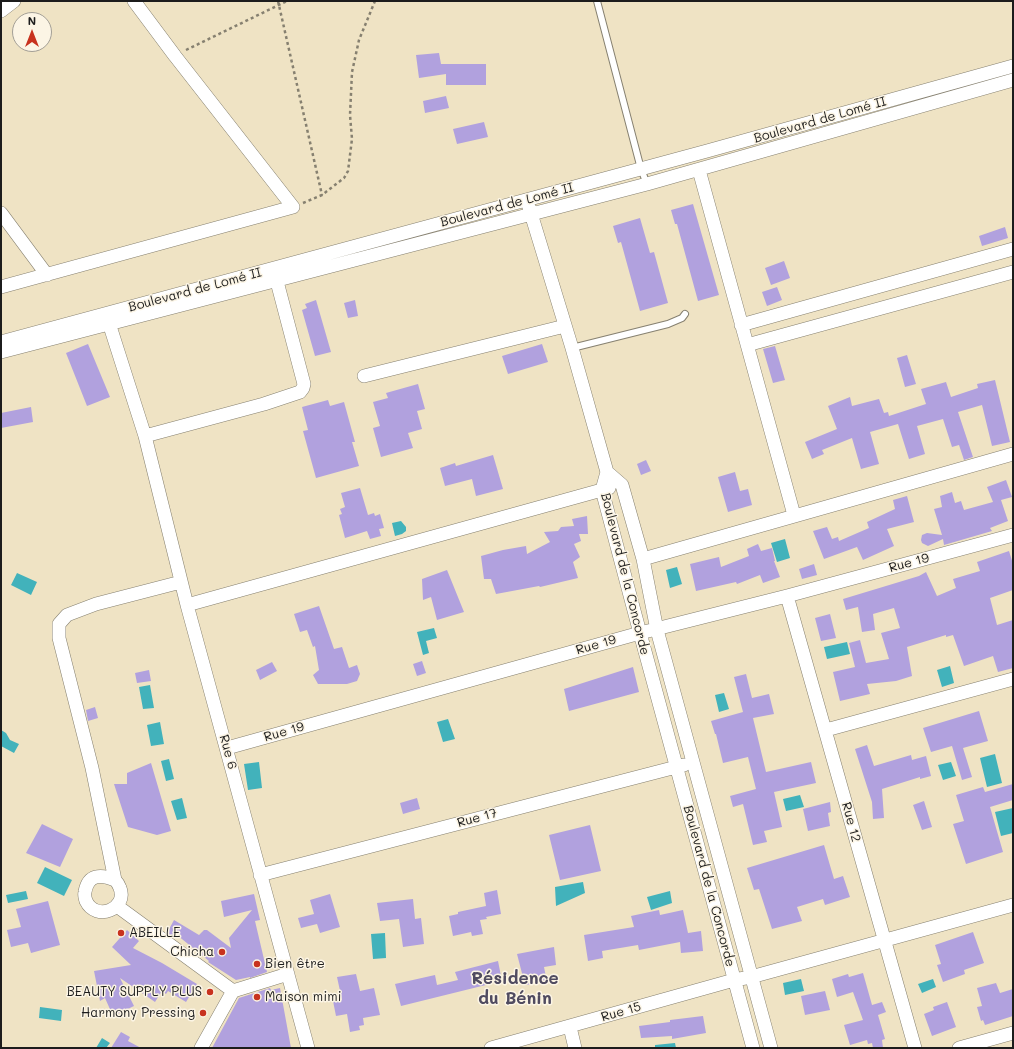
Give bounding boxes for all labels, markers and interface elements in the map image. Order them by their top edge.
north arrow [12,12,52,52]
text: N [28,13,36,28]
street label: Boulevard de Lomé II [752,94,888,146]
street label: Boulevard de Lomé II [439,180,575,230]
street label: Boulevard de Lomé II [127,265,263,315]
street label: Boulevard de la Concorde [597,491,653,657]
street label: Rue 19 [887,550,931,576]
street label: Rue 19 [574,632,618,658]
street label: Rue 19 [262,719,306,745]
street label: Rue 6 [216,733,240,771]
street label: Rue 12 [838,800,864,844]
street label: Boulevard de la Concorde [680,804,738,968]
street label: Rue 17 [455,805,499,831]
place label: ABEILLE [129,925,180,941]
marker: ABEILLE [116,928,126,938]
place label: Chicha [170,944,214,960]
marker: Chicha [217,947,227,957]
place label: Bien être [265,956,325,972]
marker: Bien être [252,959,262,969]
district label: Résidence du Bénin [471,969,559,1009]
place label: BEAUTY SUPPLY PLUS [67,984,202,1000]
marker: BEAUTY SUPPLY PLUS [205,987,215,997]
place label: Maison mimi [265,989,342,1005]
marker: Maison mimi [252,992,262,1002]
street label: Rue 15 [599,999,643,1025]
place label: Harmony Pressing [81,1005,195,1021]
marker: Harmony Pressing [198,1008,208,1018]

